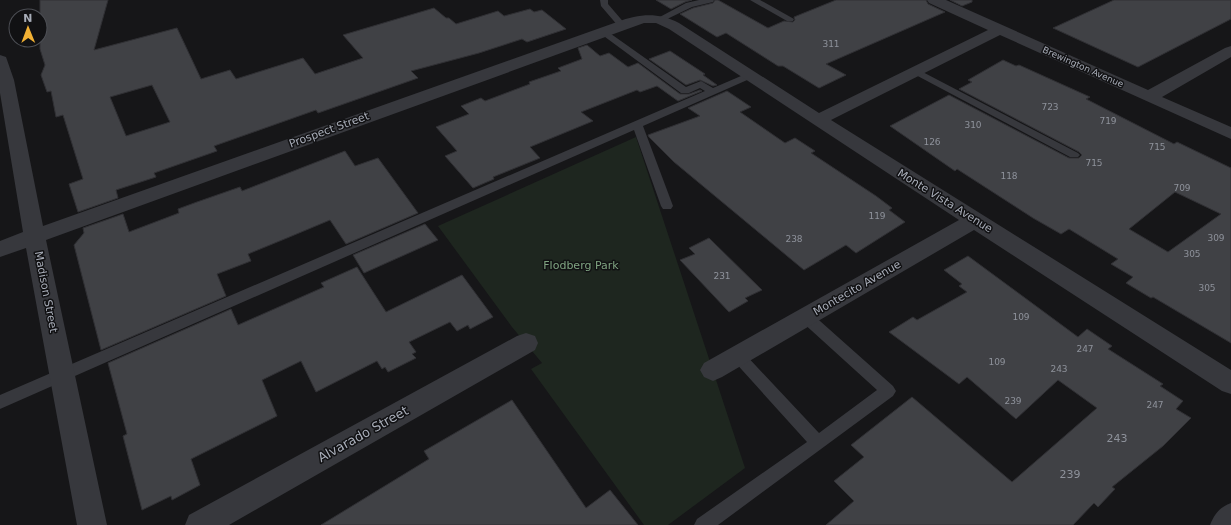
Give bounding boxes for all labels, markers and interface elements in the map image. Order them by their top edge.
north arrow [8,8,48,48]
text: N [23,12,33,25]
house number: 311 [822,39,840,49]
street label: Brewington Avenue [1041,45,1125,90]
house number: 723 [1041,102,1059,112]
street label: Prospect Street [287,109,371,151]
house number: 719 [1099,116,1117,126]
house number: 310 [964,120,982,130]
house number: 126 [923,137,941,147]
house number: 715 [1148,142,1166,152]
house number: 715 [1085,158,1103,168]
street label: Monte Vista Avenue [895,167,995,236]
house number: 118 [1000,171,1018,181]
house number: 709 [1173,183,1191,193]
house number: 119 [868,211,886,221]
house number: 309 [1207,233,1225,243]
house number: 238 [785,234,803,244]
house number: 305 [1183,249,1201,259]
street label: Madison Street [32,250,60,334]
street label: Montecito Avenue [811,258,903,318]
park label: Flodberg Park [543,259,619,272]
house number: 231 [713,271,731,281]
house number: 305 [1198,283,1216,293]
house number: 109 [1012,312,1030,322]
house number: 247 [1076,344,1094,354]
house number: 109 [988,357,1006,367]
house number: 243 [1050,364,1068,374]
house number: 239 [1004,396,1022,406]
house number: 247 [1146,400,1164,410]
street label: Alvarado Street [315,403,411,465]
house number: 243 [1107,432,1128,445]
house number: 239 [1060,468,1081,481]

